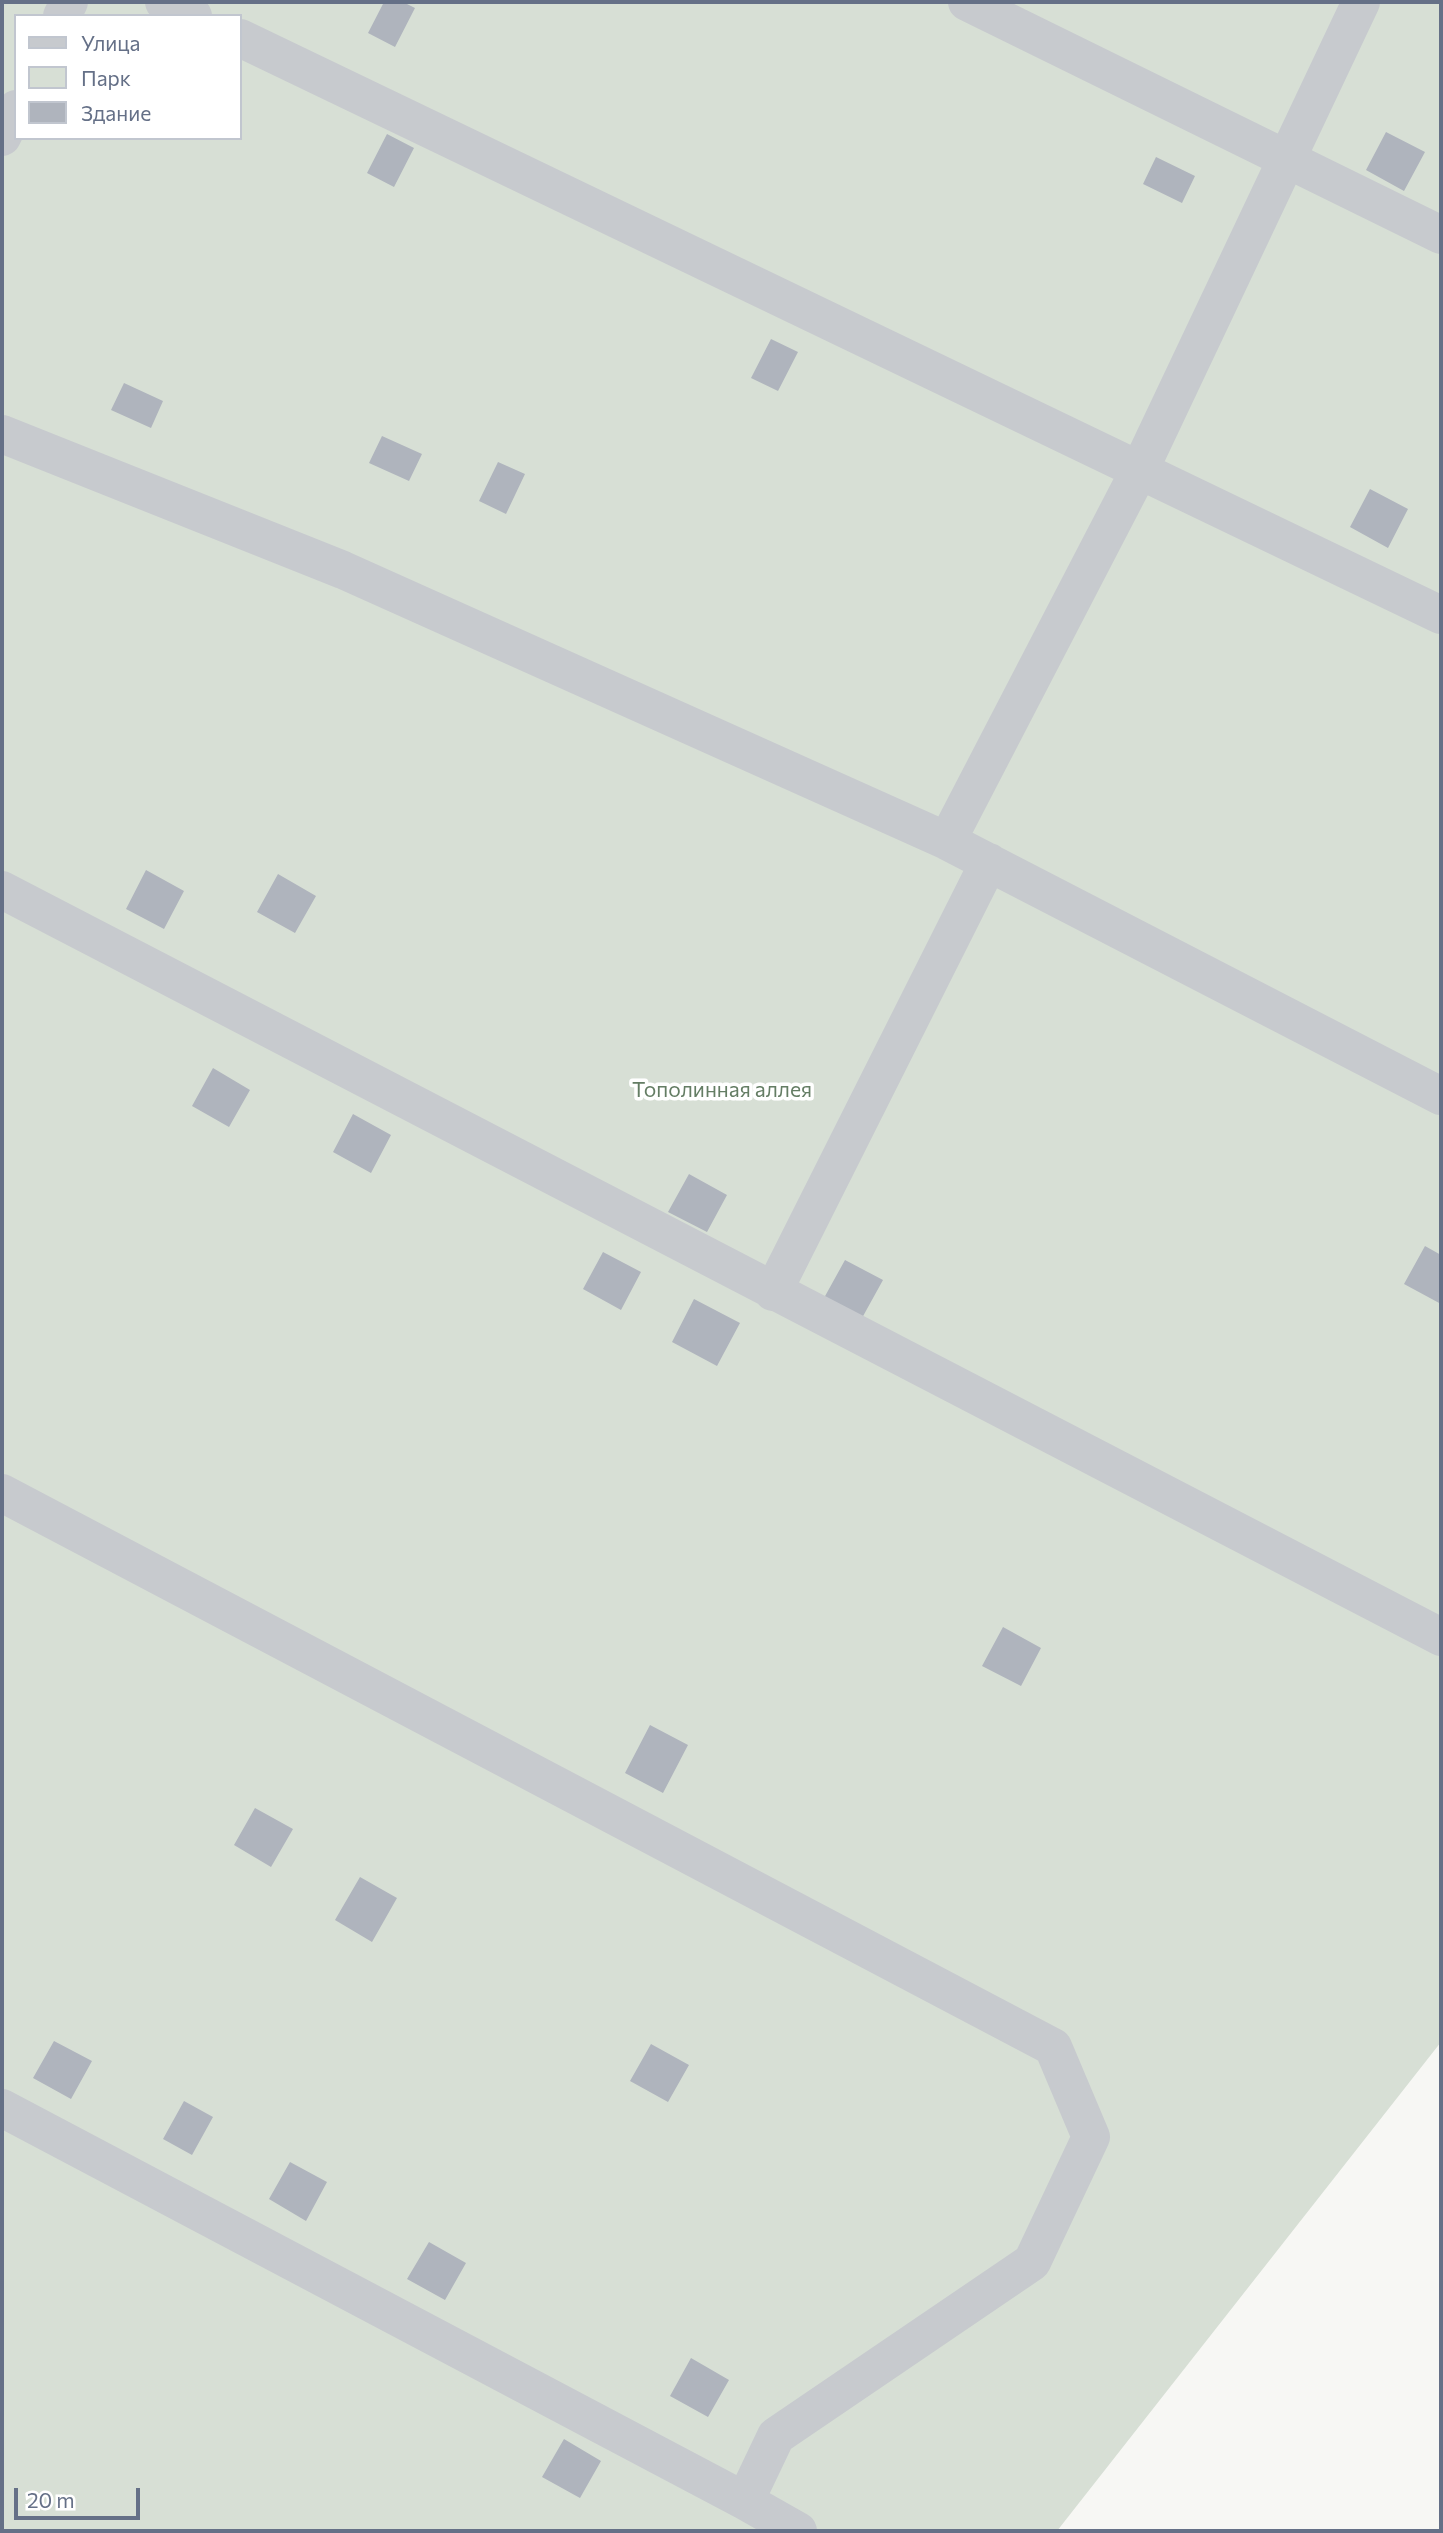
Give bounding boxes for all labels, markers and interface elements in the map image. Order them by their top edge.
legend [14,14,242,140]
text: Улица [81,30,140,55]
text: Парк [81,65,131,90]
text: Здание [81,100,151,125]
park label: Тополинная аллея [632,1077,812,1103]
scale bar [18,2474,144,2518]
text: 20 m [27,2487,75,2512]

